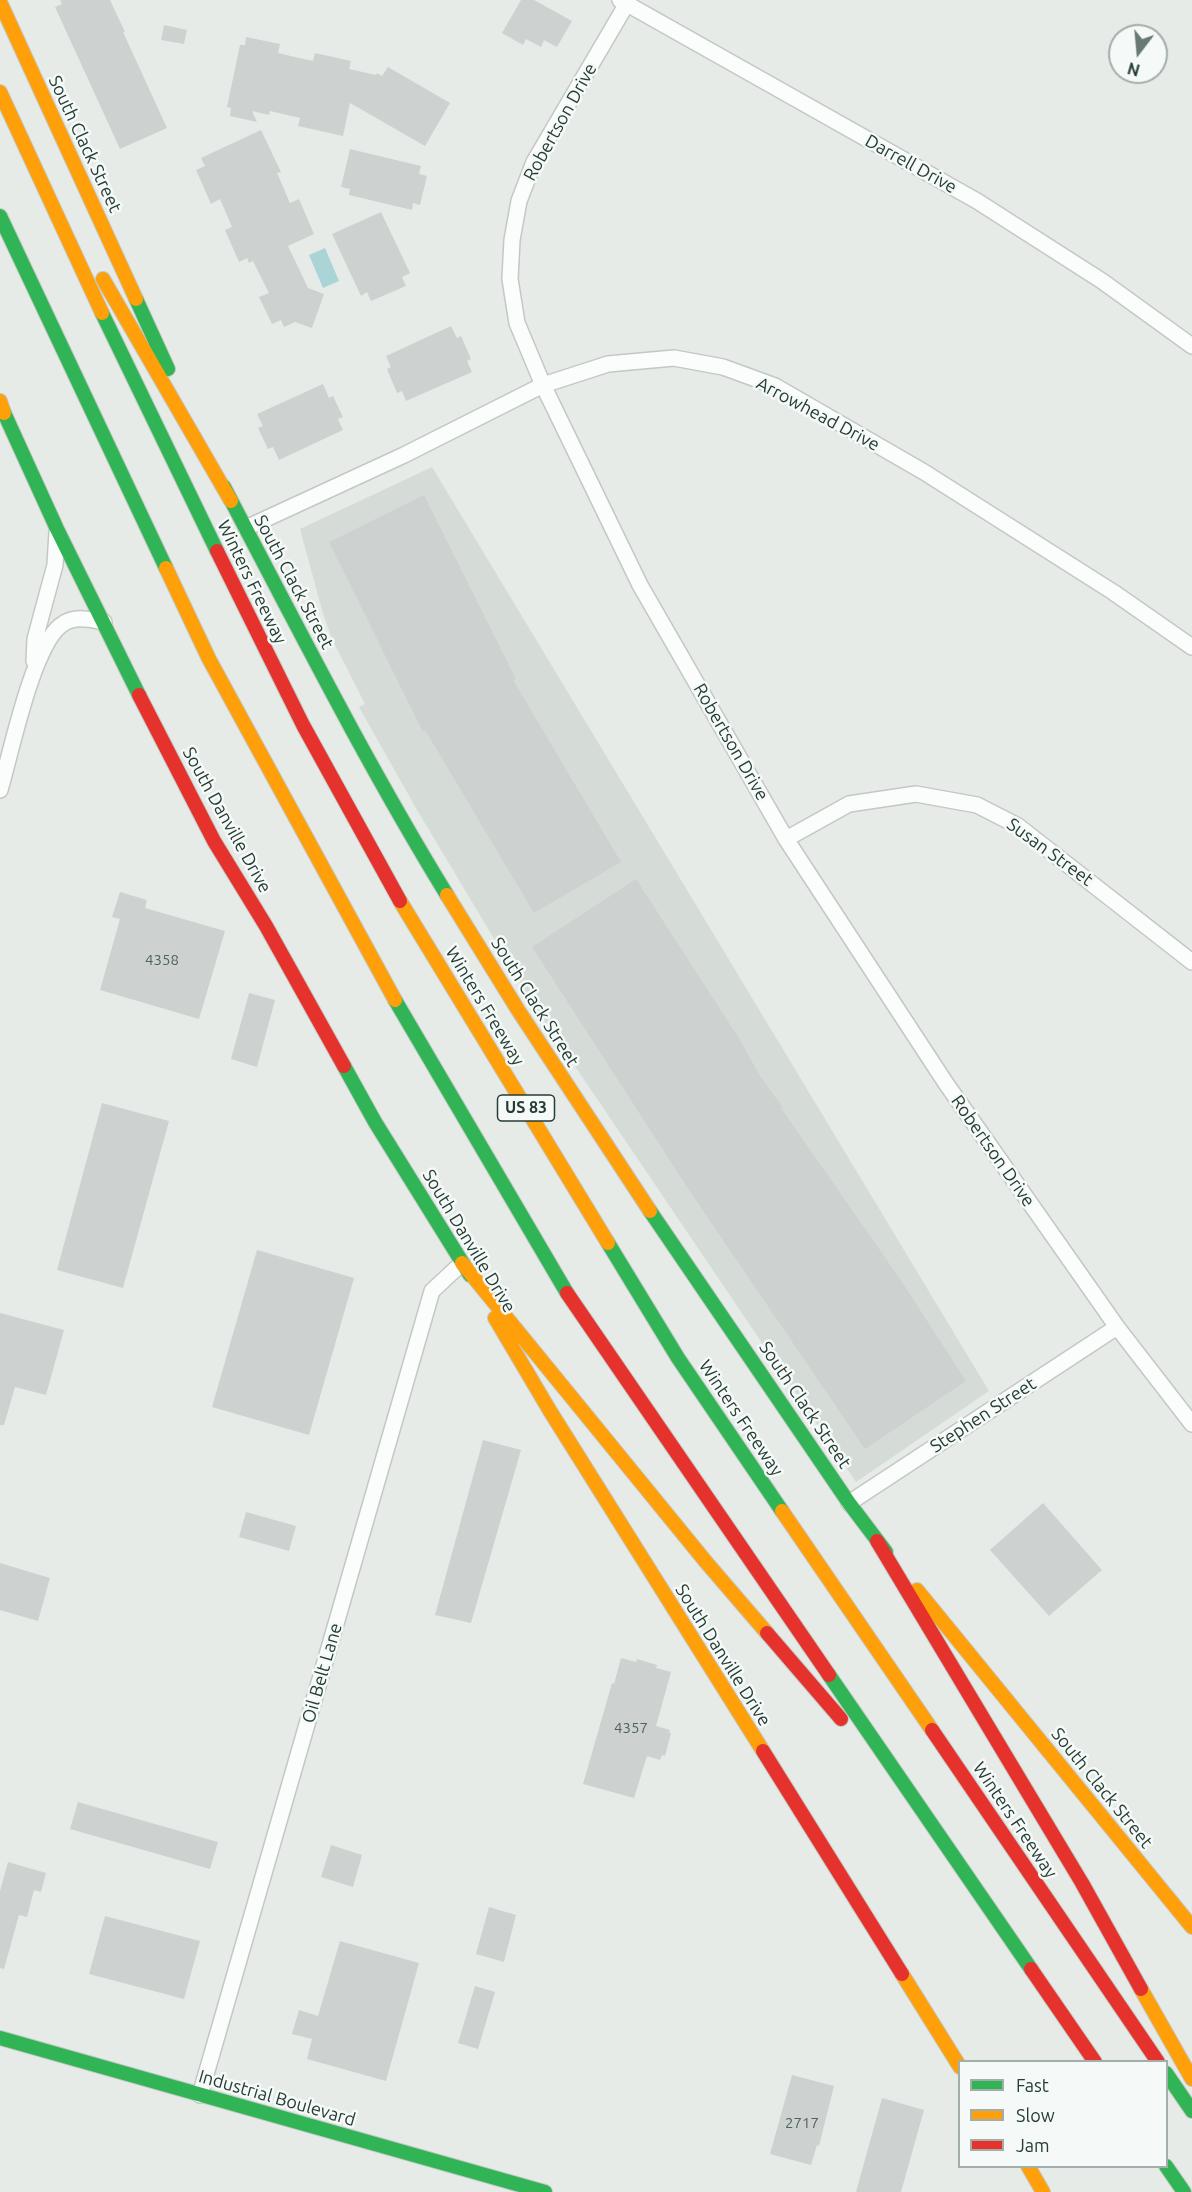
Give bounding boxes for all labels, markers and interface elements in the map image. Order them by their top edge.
north arrow [1108,24,1168,84]
street label: Robertson Drive [519,59,601,185]
text: N [1125,59,1142,80]
street label: South Clack Street [44,72,126,216]
street label: Darrell Drive [861,130,961,198]
street label: Arrowhead Drive [753,372,883,456]
street label: South Clack Street [250,511,338,653]
street label: Winters Freeway [213,517,291,647]
street label: Robertson Drive [689,680,773,804]
street label: South Danville Drive [178,743,276,897]
street label: Susan Street [1003,813,1097,891]
street label: South Clack Street [486,933,584,1071]
street label: Winters Freeway [441,943,529,1069]
house number: 4358 [145,951,179,969]
street label: Robertson Drive [946,1091,1040,1211]
road number: US 83 [498,1095,554,1121]
street label: South Danville Drive [418,1166,520,1316]
street label: South Clack Street [755,1337,855,1473]
street label: Winters Freeway [694,1356,788,1480]
street label: Stephen Street [926,1373,1040,1457]
street label: South Danville Drive [671,1580,775,1730]
street label: Oil Belt Lane [297,1620,347,1726]
house number: 4357 [614,1719,648,1737]
street label: South Clack Street [1047,1723,1157,1853]
street label: Winters Freeway [968,1758,1062,1882]
legend [958,2060,1168,2168]
street label: Industrial Boulevard [196,2065,358,2131]
text: Fast [1016,2075,1049,2095]
text: Slow [1016,2105,1055,2125]
house number: 2717 [785,2114,819,2132]
text: Jam [1016,2135,1050,2155]

